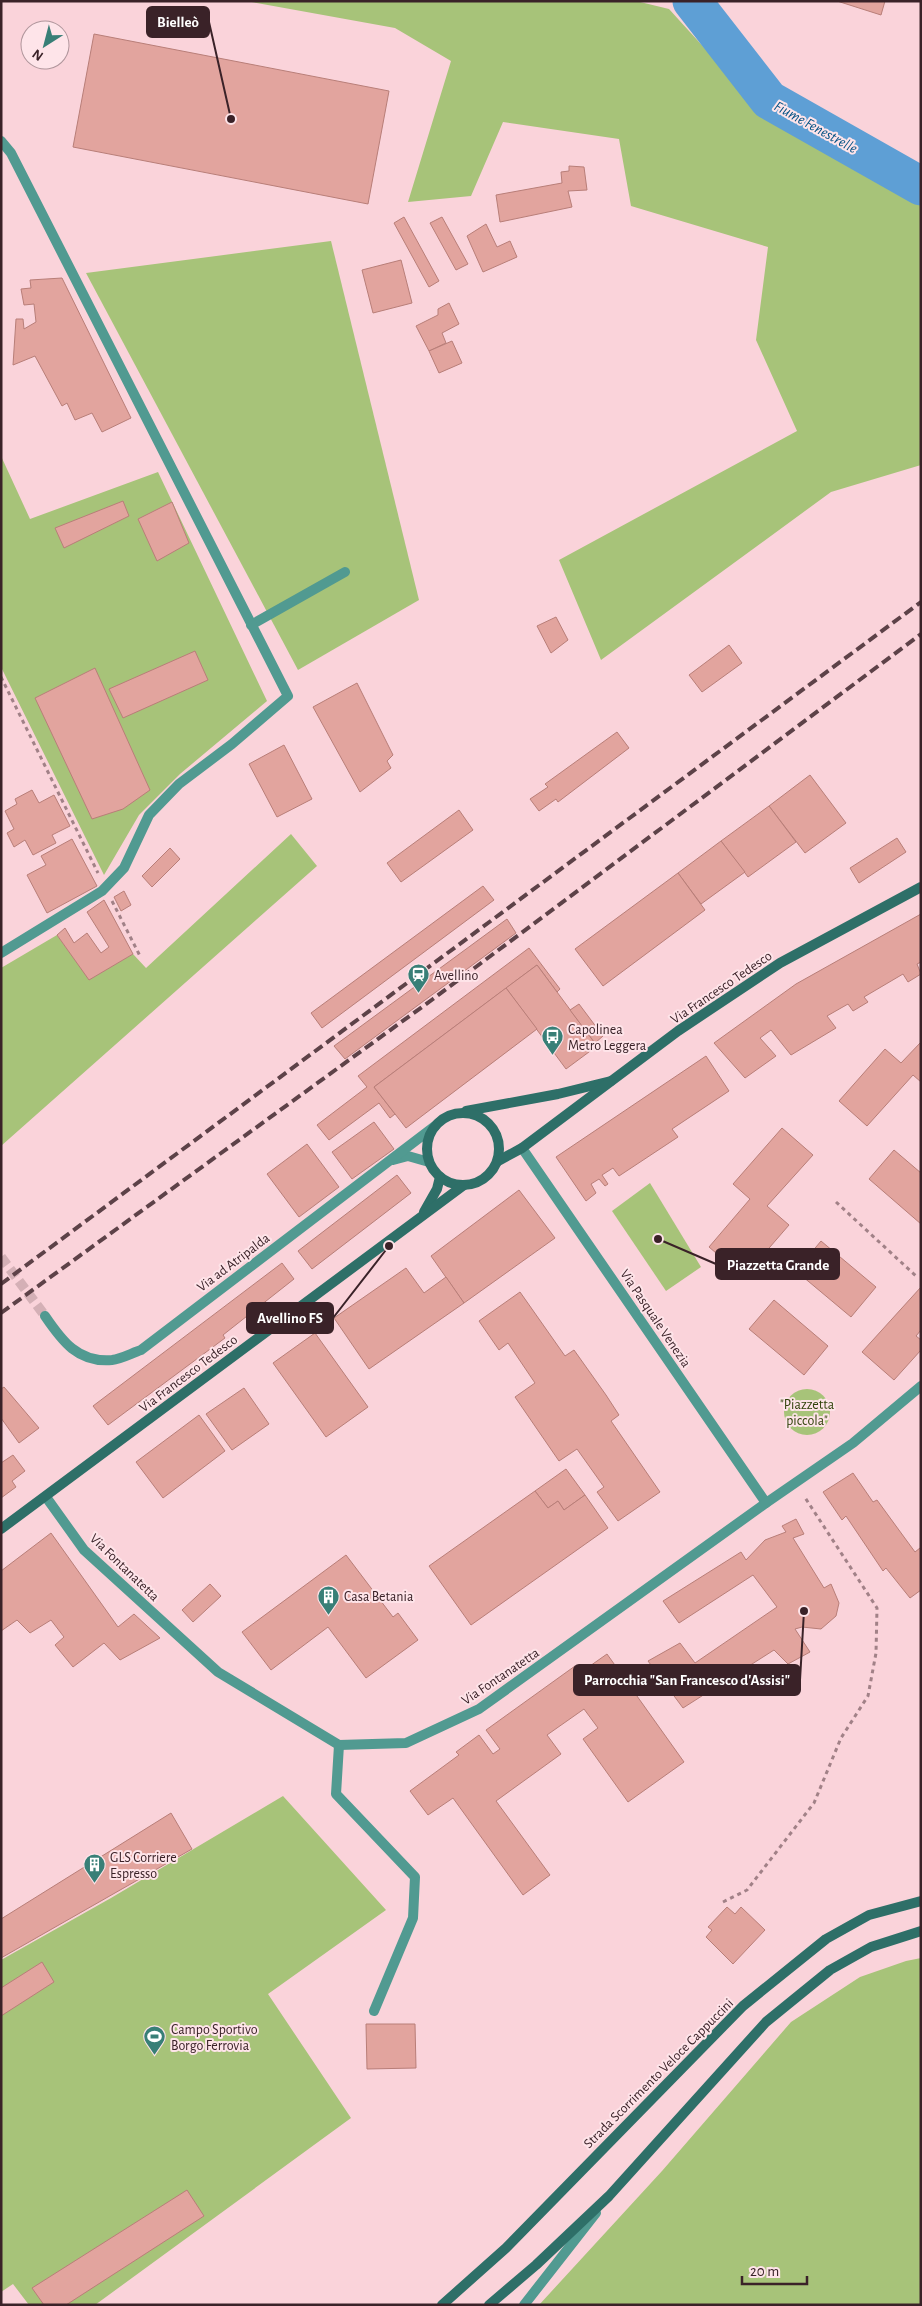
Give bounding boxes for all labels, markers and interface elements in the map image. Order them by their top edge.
callout: Bielleò [147,7,209,37]
text: Bielleò [157,15,199,30]
north arrow [20,20,70,70]
text: N [30,46,46,63]
water label: Fiume Fenestrelle [772,98,860,157]
street label: Via Francesco Tedesco [668,949,775,1027]
station icon: Avellino [406,963,430,994]
place label: Avellino [434,969,479,983]
place label: Capolinea Metro Leggera [568,1023,647,1053]
bus stop icon: Capolinea Metro Leggera [540,1025,564,1056]
street label: Via ad Atripalda [195,1231,273,1295]
callout: Piazzetta Grande [716,1249,839,1279]
text: Piazzetta Grande [727,1258,829,1273]
street label: Via Pasquale Venezia [617,1267,693,1370]
callout: Avellino FS [247,1303,333,1333]
text: Avellino FS [257,1311,323,1326]
street label: Via Francesco Tedesco [137,1332,240,1415]
park label: "Piazzetta piccola" [780,1398,835,1428]
street label: Via Fontanatetta [87,1531,162,1604]
building icon: Casa Betania [316,1584,340,1615]
place label: Casa Betania [344,1590,414,1604]
street label: Via Fontanatetta [459,1646,542,1708]
callout: Parrocchia "San Francesco d'Assisi" [574,1665,800,1695]
text: Parrocchia "San Francesco d'Assisi" [584,1673,790,1688]
place label: GLS Corriere Espresso [110,1851,177,1881]
building icon: GLS Corriere Espresso [82,1853,106,1884]
street label: Strada Scorrimento Veloce Cappuccini [581,1996,736,2151]
place label: Campo Sportivo Borgo Ferrovia [171,2023,258,2053]
sports icon: Campo Sportivo Borgo Ferrovia [143,2025,167,2056]
scale bar [742,2254,807,2286]
text: 20 m [750,2264,779,2279]

